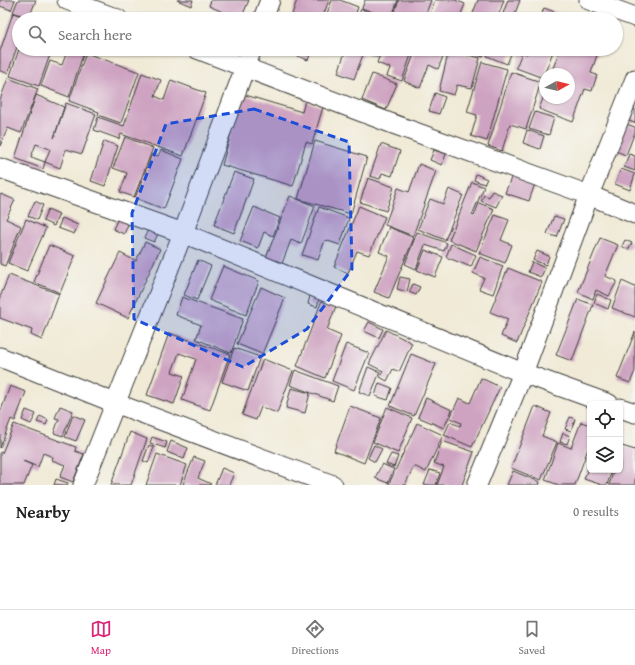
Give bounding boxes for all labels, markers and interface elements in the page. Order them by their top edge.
search box [12,12,623,56]
icon: search [26,23,48,45]
text: Search here [58,24,132,45]
north arrow [539,68,575,104]
map controls [587,401,623,473]
button: locate [587,401,623,437]
button: layers [587,437,623,473]
text: Nearby [16,499,70,524]
text: 0 results [573,502,619,521]
tab: Map [90,618,112,658]
tab: Directions [292,618,339,658]
tab: Saved [518,618,545,658]

